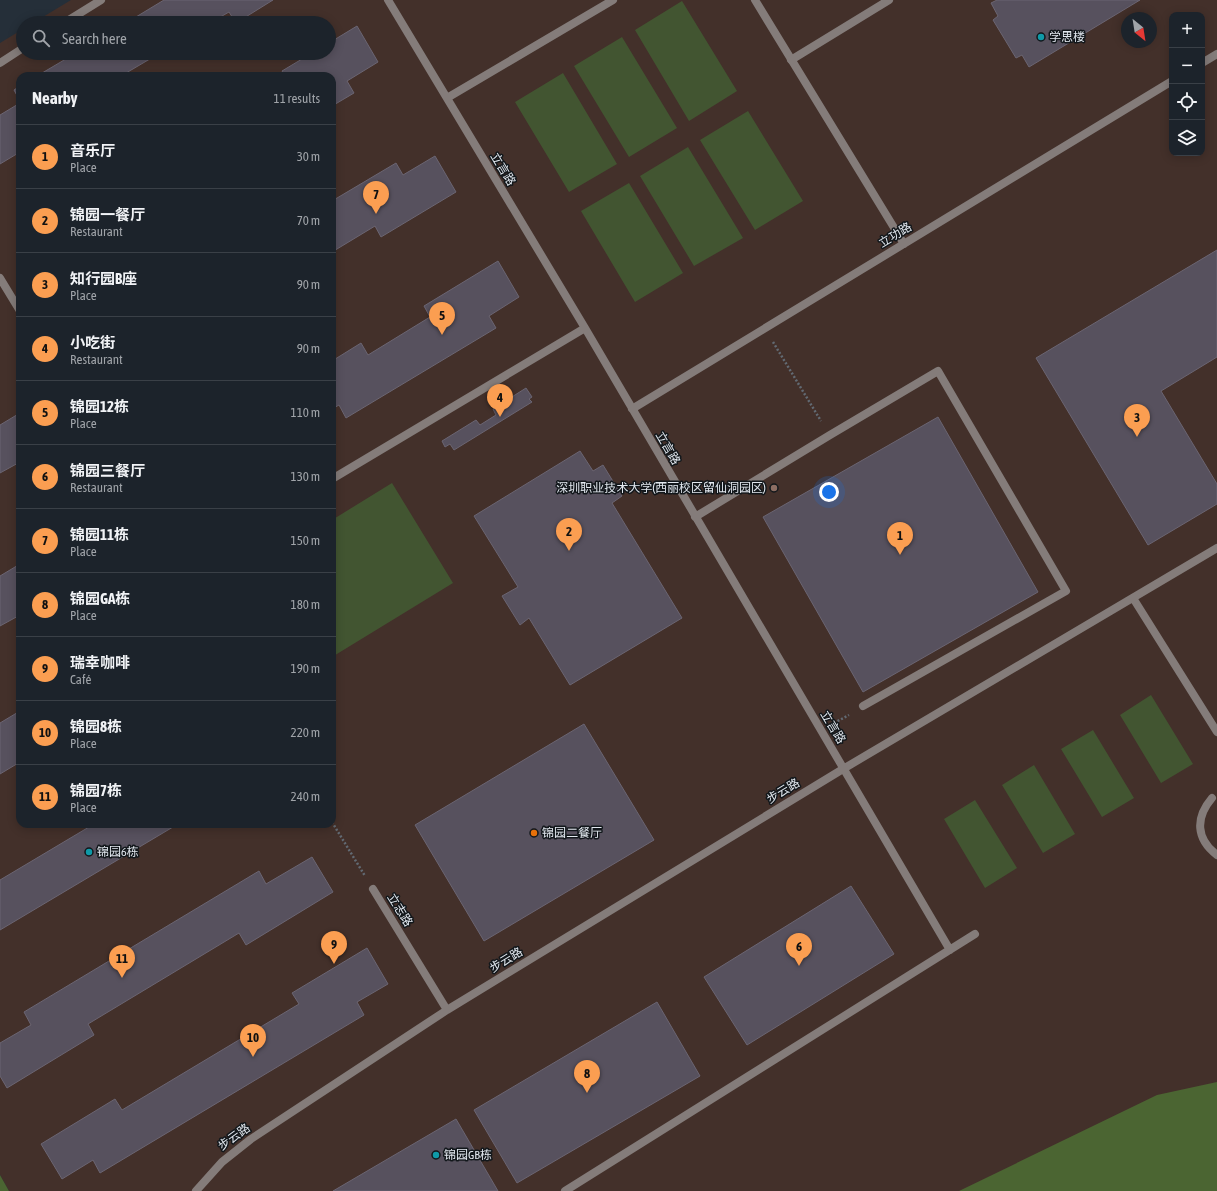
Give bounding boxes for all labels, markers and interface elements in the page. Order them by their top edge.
north arrow [1121,12,1157,48]
map controls [1169,12,1205,156]
button: + [1169,12,1205,48]
search box [16,16,336,60]
icon: search [30,27,52,49]
text: Search here [62,30,127,47]
place label: 学思楼 [1049,30,1085,44]
marker: 学思楼 [1036,32,1046,42]
button: − [1169,48,1205,84]
button: locate [1169,84,1205,120]
text: Nearby [32,88,78,108]
text: 11 results [274,91,320,106]
button: layers [1169,120,1205,156]
text: 音乐厅 [70,142,115,159]
text: 1 [42,149,48,164]
text: 30 m [297,149,320,164]
street label: 立言路 [488,150,518,188]
text: Place [70,160,97,175]
pin: 7 [363,181,389,214]
text: 锦园一餐厅 [70,206,145,223]
text: 2 [42,213,48,228]
text: 70 m [297,213,320,228]
street label: 立功路 [876,220,914,250]
text: Restaurant [70,224,123,239]
text: 知行园B座 [70,270,137,287]
text: 3 [42,277,48,292]
text: 90 m [297,277,320,292]
text: Place [70,288,97,303]
pin: 5 [429,302,455,335]
text: 小吃街 [70,334,115,351]
text: 4 [42,341,48,356]
text: 90 m [297,341,320,356]
text: Restaurant [70,352,123,367]
pin: 4 [487,384,513,417]
text: 锦园12栋 [70,398,129,415]
pin: 3 [1124,404,1150,437]
text: 5 [42,405,48,420]
text: 110 m [291,405,320,420]
text: Place [70,416,97,431]
street label: 立言路 [653,429,683,467]
text: 锦园三餐厅 [70,462,145,479]
text: 6 [42,469,48,484]
text: 130 m [291,469,320,484]
text: Restaurant [70,480,123,495]
place label: 深圳职业技术大学(西丽校区留仙洞园区) [556,481,766,495]
your location [819,482,839,502]
marker: 深圳职业技术大学(西丽校区留仙洞园区) [769,483,779,493]
pin: 2 [556,518,582,551]
pin: 1 [887,522,913,555]
text: 锦园11栋 [70,526,129,543]
text: 7 [42,533,48,548]
text: 150 m [291,533,320,548]
text: Place [70,544,97,559]
text: 锦园GA栋 [70,590,130,607]
text: 8 [42,597,48,612]
text: 180 m [291,597,320,612]
text: Place [70,608,97,623]
text: 瑞幸咖啡 [70,654,130,671]
text: 9 [42,661,48,676]
text: 190 m [291,661,320,676]
text: Café [70,672,91,687]
street label: 立言路 [818,708,848,746]
text: 锦园8栋 [70,718,122,735]
text: 10 [39,725,51,740]
text: 220 m [291,725,320,740]
text: Place [70,736,97,751]
street label: 步云路 [764,776,802,806]
text: 锦园7栋 [70,782,122,799]
text: 11 [39,789,51,804]
text: 240 m [291,789,320,804]
text: Place [70,800,97,815]
place label: 锦园二餐厅 [542,826,602,840]
marker: 锦园二餐厅 [529,828,539,838]
place label: 锦园6栋 [97,845,139,859]
marker: 锦园6栋 [84,847,94,857]
street label: 立志路 [385,891,415,929]
pin: 9 [321,931,347,964]
pin: 6 [786,933,812,966]
pin: 11 [109,945,135,978]
street label: 步云路 [487,945,525,975]
pin: 10 [240,1024,266,1057]
pin: 8 [574,1060,600,1093]
street label: 步云路 [215,1121,253,1153]
place label: 锦园GB栋 [444,1148,492,1162]
marker: 锦园GB栋 [431,1150,441,1160]

